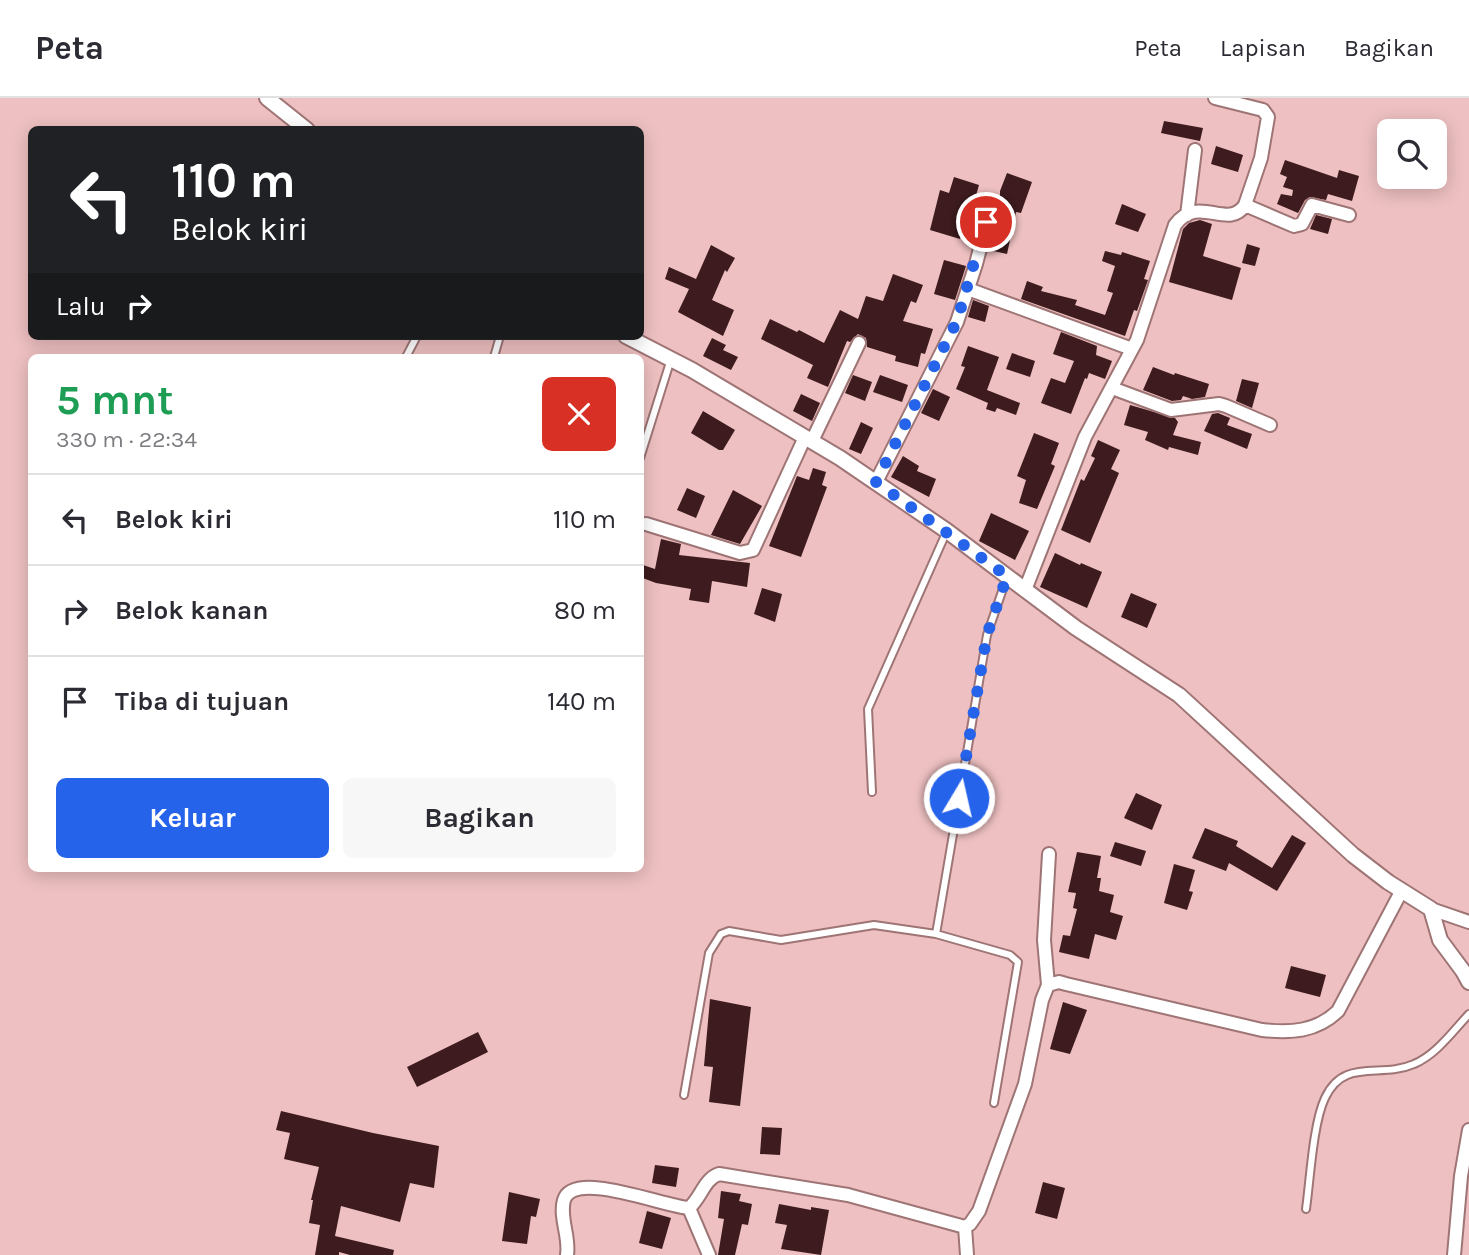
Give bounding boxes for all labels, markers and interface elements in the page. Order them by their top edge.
text: Peta [35,29,104,67]
text: Peta [1134,34,1182,62]
text: Lapisan [1220,34,1306,62]
text: Bagikan [1344,34,1434,62]
map controls [1377,119,1447,189]
button: search [1377,119,1447,189]
text: 110 m [171,152,296,209]
icon: left [56,154,147,245]
pin [956,192,1016,252]
icon: arrive [967,203,1005,241]
text: Belok kiri [171,211,308,248]
icon: right [120,287,158,325]
text: Lalu [56,291,106,322]
text: 5 mnt [56,375,174,425]
button: close [542,377,616,451]
text: 330 m · 22:34 [56,426,197,453]
icon: left [56,501,94,539]
text: Belok kiri [115,504,233,535]
text: 110 m [553,504,616,535]
icon: right [56,592,94,630]
text: Belok kanan [115,595,268,626]
text: 80 m [554,595,616,626]
icon: arrive [56,683,94,721]
text: Tiba di tujuan [115,686,289,717]
text: 140 m [547,686,616,717]
position arrow [922,761,996,835]
button: Keluar [56,778,329,858]
button: Bagikan [343,778,616,858]

